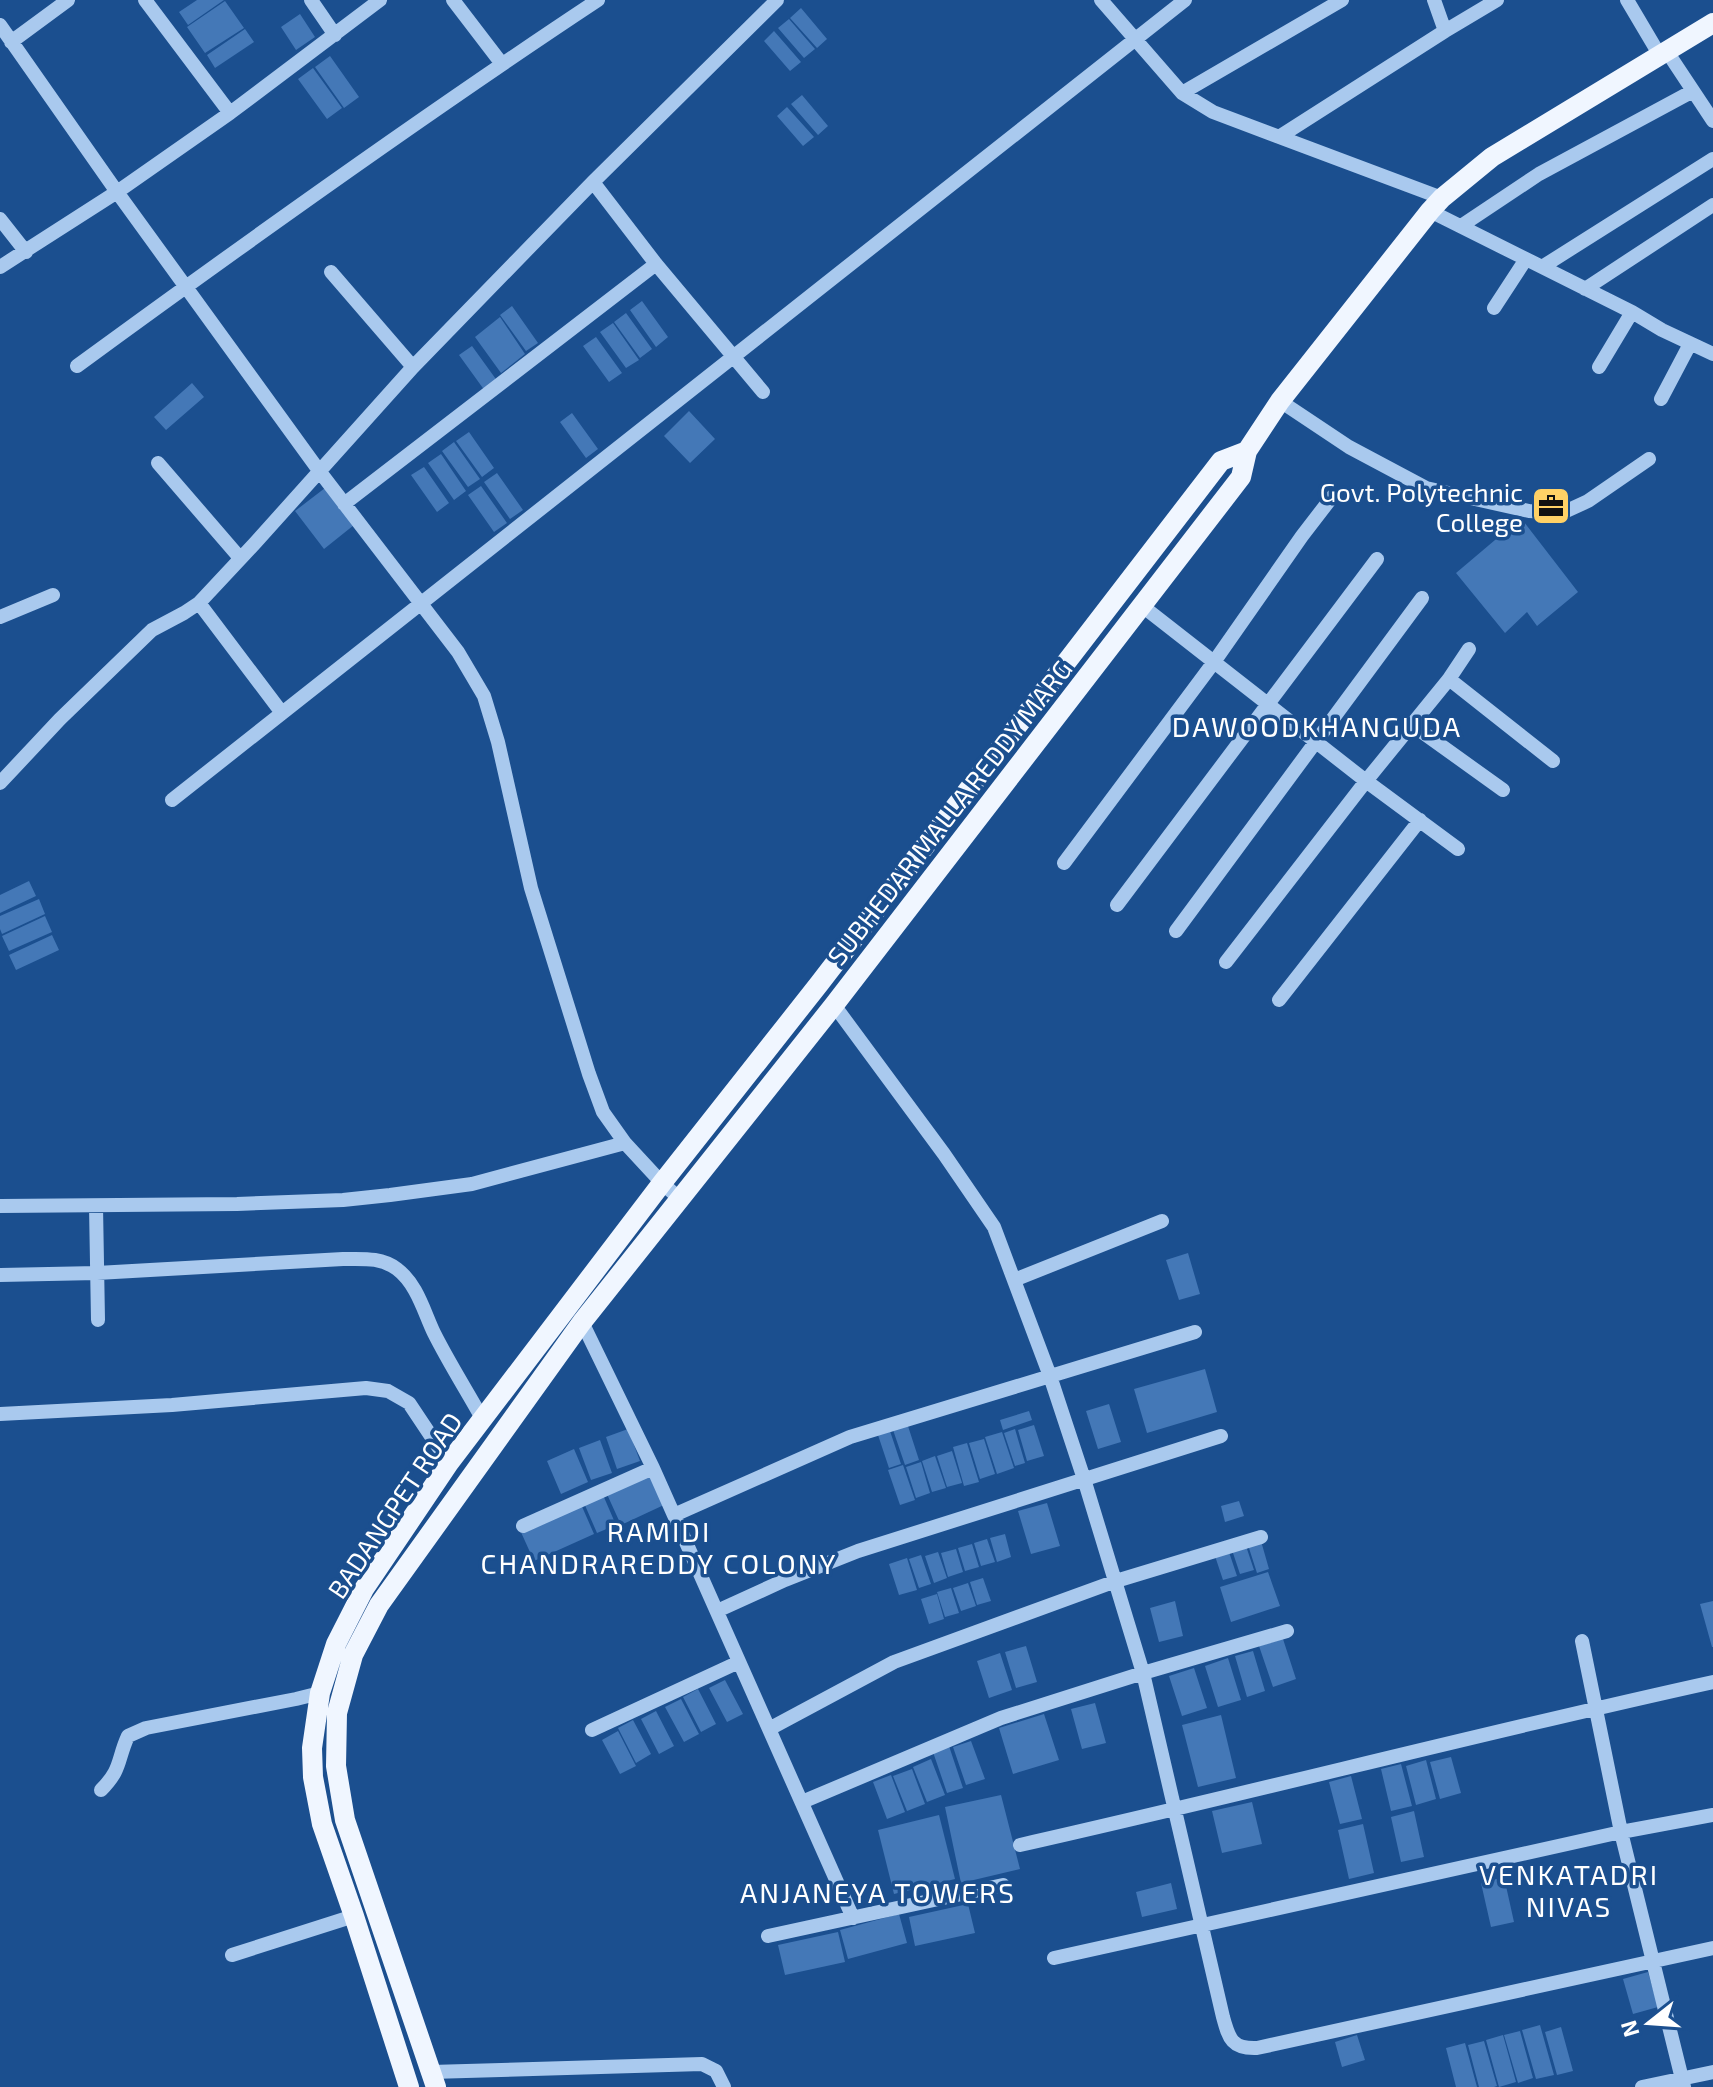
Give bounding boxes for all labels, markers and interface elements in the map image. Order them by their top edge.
place label: Govt. Polytechnic College [1320,476,1523,537]
office icon: Govt. Polytechnic College [1530,485,1572,527]
street label: SUBHEDAR MALLA REDDY MARG [820,653,1078,971]
district label: DAWOODKHANGUDA [1172,709,1462,743]
street label: BADANGPET ROAD [320,1406,468,1604]
district label: RAMIDI CHANDRAREDDY COLONY [481,1514,837,1580]
district label: VENKATADRI NIVAS [1479,1857,1659,1923]
district label: ANJANEYA TOWERS [740,1875,1016,1909]
north arrow [1609,1983,1689,2063]
text: N [1614,2018,1644,2041]

